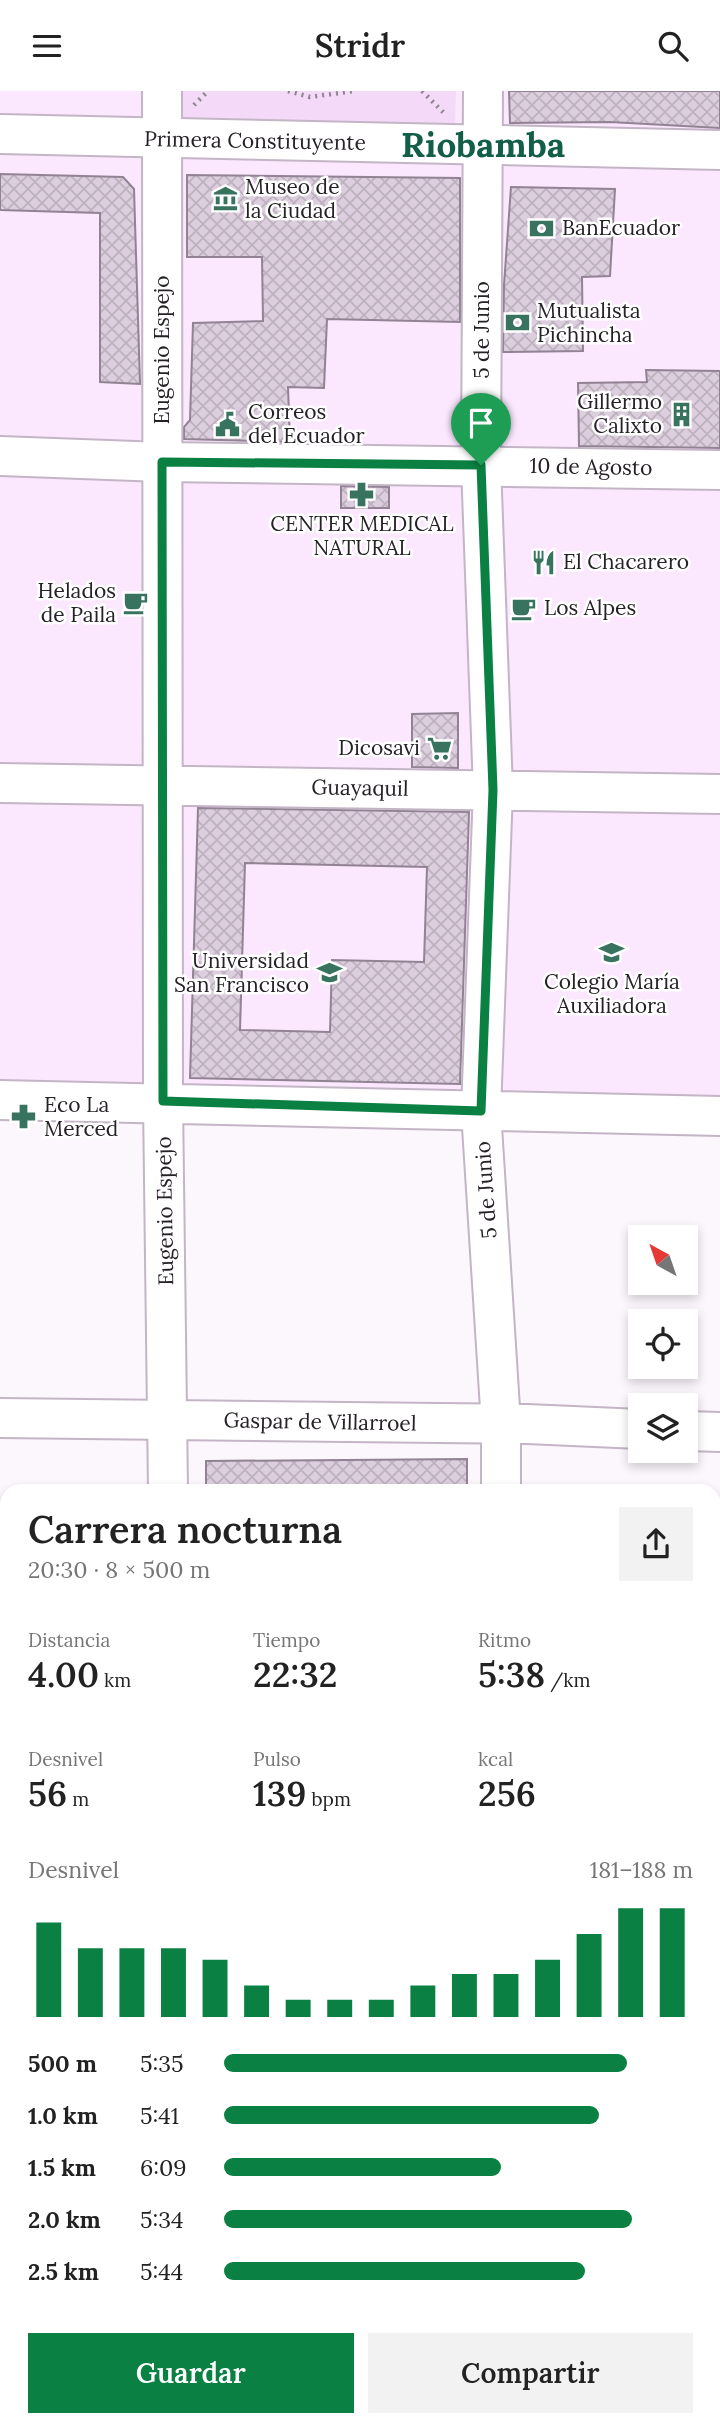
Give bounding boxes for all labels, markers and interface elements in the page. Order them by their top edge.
text: Stridr [315,25,405,66]
icon: menu [28,27,66,65]
icon: search [654,27,692,65]
district label: Riobamba [401,122,565,167]
street label: Primera Constituyente [144,125,366,156]
place label: Museo de la Ciudad [245,173,340,224]
museum icon: Museo de la Ciudad [211,185,239,213]
bank icon: BanEcuador [528,214,556,242]
place label: BanEcuador [562,214,680,241]
street label: Eugenio Espejo [148,275,175,425]
street label: 5 de Junio [468,281,495,379]
place label: Mutualista Pichincha [537,297,641,348]
bank icon: Mutualista Pichincha [503,309,531,337]
place label: Gillermo Calixto [577,388,662,439]
pin [451,393,511,465]
place label: Correos del Ecuador [248,398,365,449]
building icon: Gillermo Calixto [668,400,696,428]
icon: arrive [462,404,500,442]
public building icon: Correos del Ecuador [214,410,242,438]
street label: 10 de Agosto [529,452,653,481]
pharmacy icon: CENTER MEDICAL NATURAL [348,481,376,509]
place label: CENTER MEDICAL NATURAL [270,510,454,561]
restaurant icon: El Chacarero [529,548,557,576]
place label: El Chacarero [563,548,689,575]
place label: Helados de Paila [38,577,116,628]
cafe icon: Helados de Paila [122,589,150,617]
cafe icon: Los Alpes [510,594,538,622]
place label: Los Alpes [544,594,636,621]
place label: Dicosavi [338,734,420,761]
supermarket icon: Dicosavi [426,734,454,762]
street label: Guayaquil [311,773,409,802]
school or university icon: Colegio María Auxiliadora [598,939,626,967]
place label: Universidad San Francisco [174,947,309,998]
school or university icon: Universidad San Francisco [315,959,343,987]
place label: Colegio María Auxiliadora [544,968,680,1019]
place label: Eco La Merced [44,1091,118,1142]
pharmacy icon: Eco La Merced [10,1103,38,1131]
street label: Eugenio Espejo [150,1136,179,1286]
street label: 5 de Junio [469,1140,502,1240]
north arrow [628,1225,698,1295]
map controls [628,1225,698,1463]
button: locate [628,1309,698,1379]
button: layers [628,1393,698,1463]
street label: Gaspar de Villarroel [223,1406,417,1437]
text: Carrera nocturna [28,1505,342,1553]
button: share [619,1507,693,1581]
text: 20:30 · 8 × 500 m [28,1555,210,1584]
text: Distancia [28,1628,110,1652]
text: Tiempo [253,1628,320,1652]
text: Ritmo [478,1628,531,1652]
text: 4.00 [28,1652,99,1697]
text: 22:32 [253,1652,337,1697]
text: 5:38 [478,1652,545,1697]
text: km [99,1668,131,1692]
text: /km [545,1668,591,1692]
text: Desnivel [28,1747,103,1771]
text: Pulso [253,1747,301,1771]
text: kcal [478,1747,513,1771]
text: 56 [28,1771,67,1816]
text: 139 [253,1771,306,1816]
text: 256 [478,1771,536,1816]
text: m [67,1787,89,1811]
text: bpm [306,1787,351,1811]
text: Desnivel [28,1855,119,1884]
text: 181–188 m [590,1855,693,1884]
text: 500 m [28,2049,97,2078]
text: 5:35 [140,2049,184,2078]
text: 1.0 km [28,2101,98,2130]
text: 5:41 [140,2101,179,2130]
text: 1.5 km [28,2153,96,2182]
text: 6:09 [140,2153,187,2182]
text: 2.0 km [28,2205,101,2234]
text: 5:34 [140,2205,184,2234]
text: 2.5 km [28,2257,99,2286]
text: 5:44 [140,2257,183,2286]
button: Guardar [28,2333,354,2413]
button: Compartir [368,2333,693,2413]

